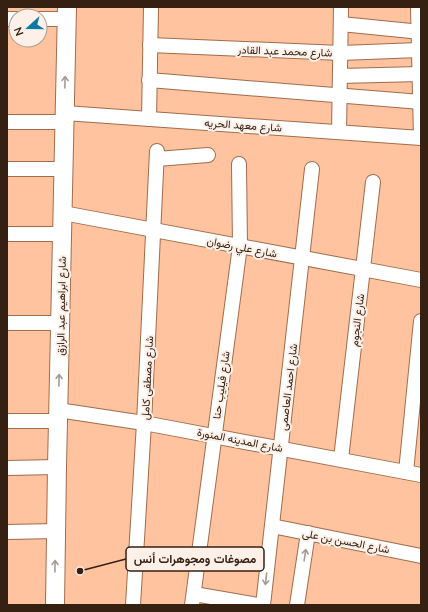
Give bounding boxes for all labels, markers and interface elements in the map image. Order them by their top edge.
north arrow [8,8,48,48]
text: N [11,25,28,38]
street label: شارع محمد عبد القادر [236,42,333,61]
one-way arrow [62,76,69,89]
street label: شارع معهد الحريه [204,115,283,136]
street label: شارع علي رضوان [205,233,279,264]
street label: شارع ابراهيم عبد الرازق [53,256,70,356]
street label: شارع النجوم [347,292,368,347]
street label: شارع مصطفى كامل [138,335,157,420]
street label: شارع احمد العاصمى [276,342,301,431]
street label: شارع فيليب حنا [209,350,234,420]
one-way arrow [55,374,63,387]
street label: شارع المدينه المنورة [196,425,284,456]
street label: شارع الحسن بن على [301,526,391,557]
callout: مصوغات ومجوهرات أنس [126,547,264,571]
one-way arrow [301,549,309,562]
text: مصوغات ومجوهرات أنس [134,551,257,567]
one-way arrow [52,560,59,573]
one-way arrow [262,572,270,585]

